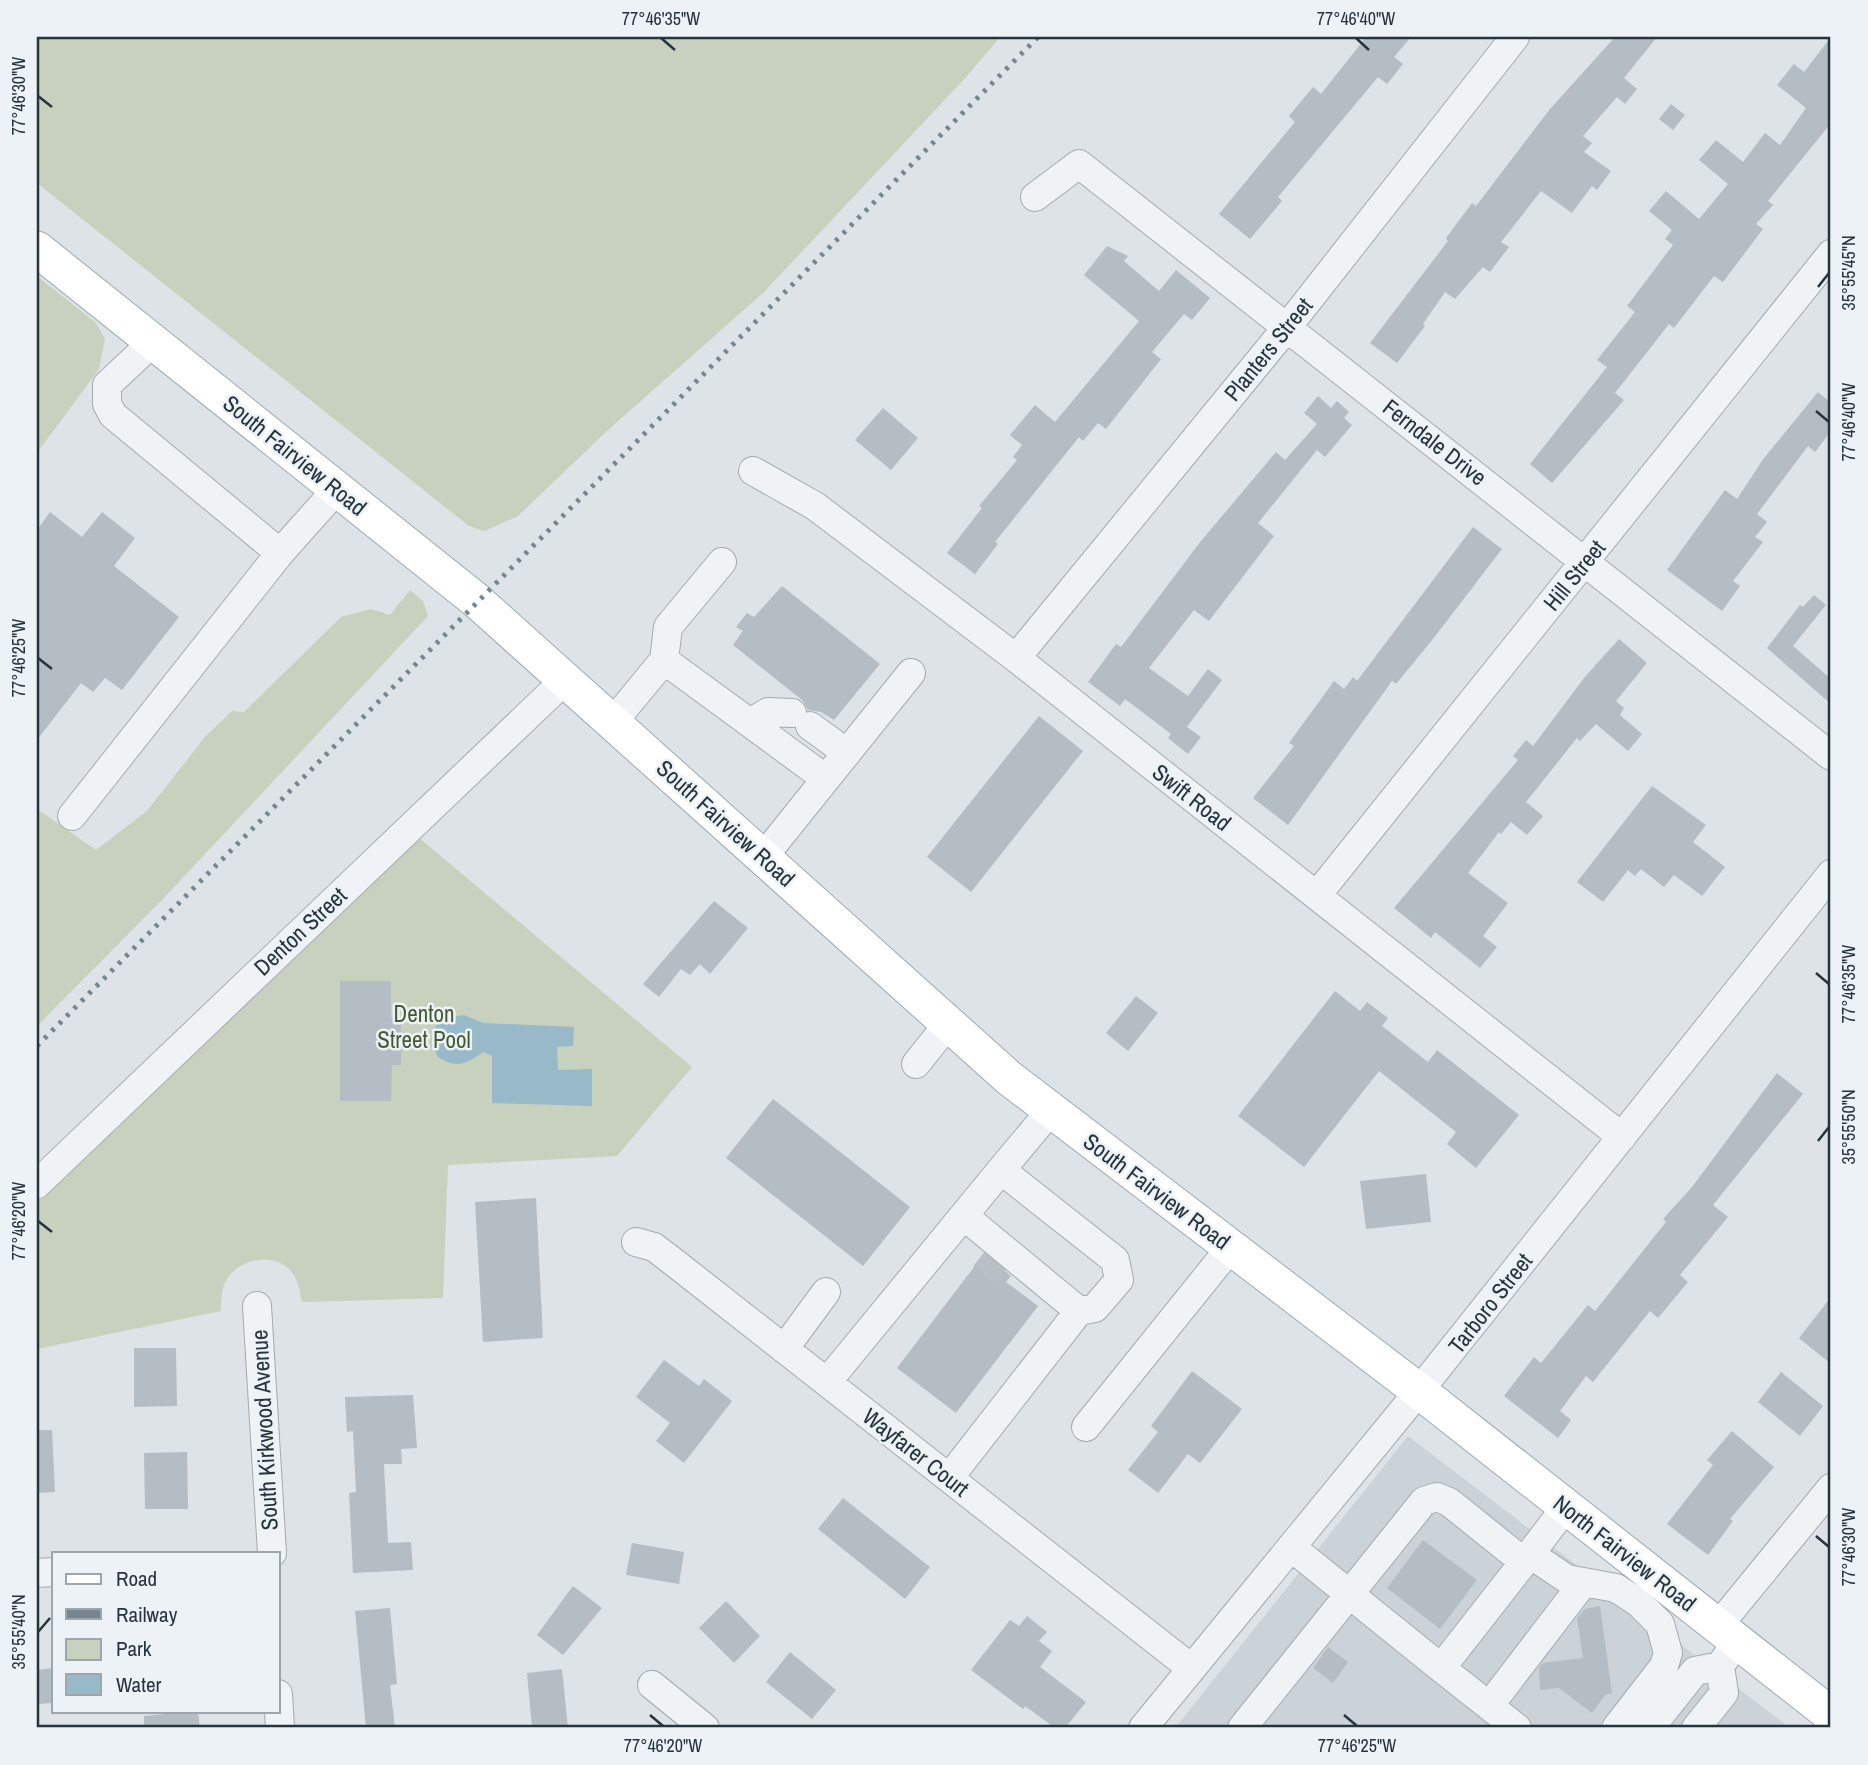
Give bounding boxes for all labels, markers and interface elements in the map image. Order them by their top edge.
text: 77°46'35"W [622,6,700,31]
text: 77°46'40"W [1317,6,1395,31]
text: 77°46'30"W [6,57,31,135]
text: 35°55'45"N [1836,235,1861,311]
street label: Planters Street [1217,291,1319,407]
text: 77°46'40"W [1836,383,1861,461]
street label: South Fairview Road [217,387,373,523]
street label: Ferndale Drive [1377,392,1493,492]
street label: Hill Street [1536,533,1612,617]
text: 77°46'25"W [6,619,31,697]
street label: South Fairview Road [650,753,802,893]
street label: Swift Road [1146,756,1238,838]
street label: Denton Street [247,880,353,982]
text: 77°46'35"W [1836,945,1861,1023]
park label: Denton Street Pool [377,998,471,1055]
text: 35°55'50"N [1836,1089,1861,1165]
street label: South Fairview Road [1077,1126,1237,1256]
text: 77°46'20"W [6,1182,31,1260]
street label: Tarboro Street [1441,1246,1539,1360]
street label: South Kirkwood Avenue [243,1329,285,1531]
street label: Wayfarer Court [856,1401,976,1503]
street label: North Fairview Road [1547,1488,1703,1618]
text: 77°46'30"W [1836,1508,1861,1586]
legend [52,1552,280,1712]
text: Road [116,1564,157,1593]
text: 35°55'40"N [6,1594,31,1670]
text: Railway [116,1600,178,1629]
text: Park [116,1634,152,1663]
text: Water [116,1670,162,1699]
text: 77°46'20"W [624,1733,702,1758]
text: 77°46'25"W [1318,1733,1396,1758]

